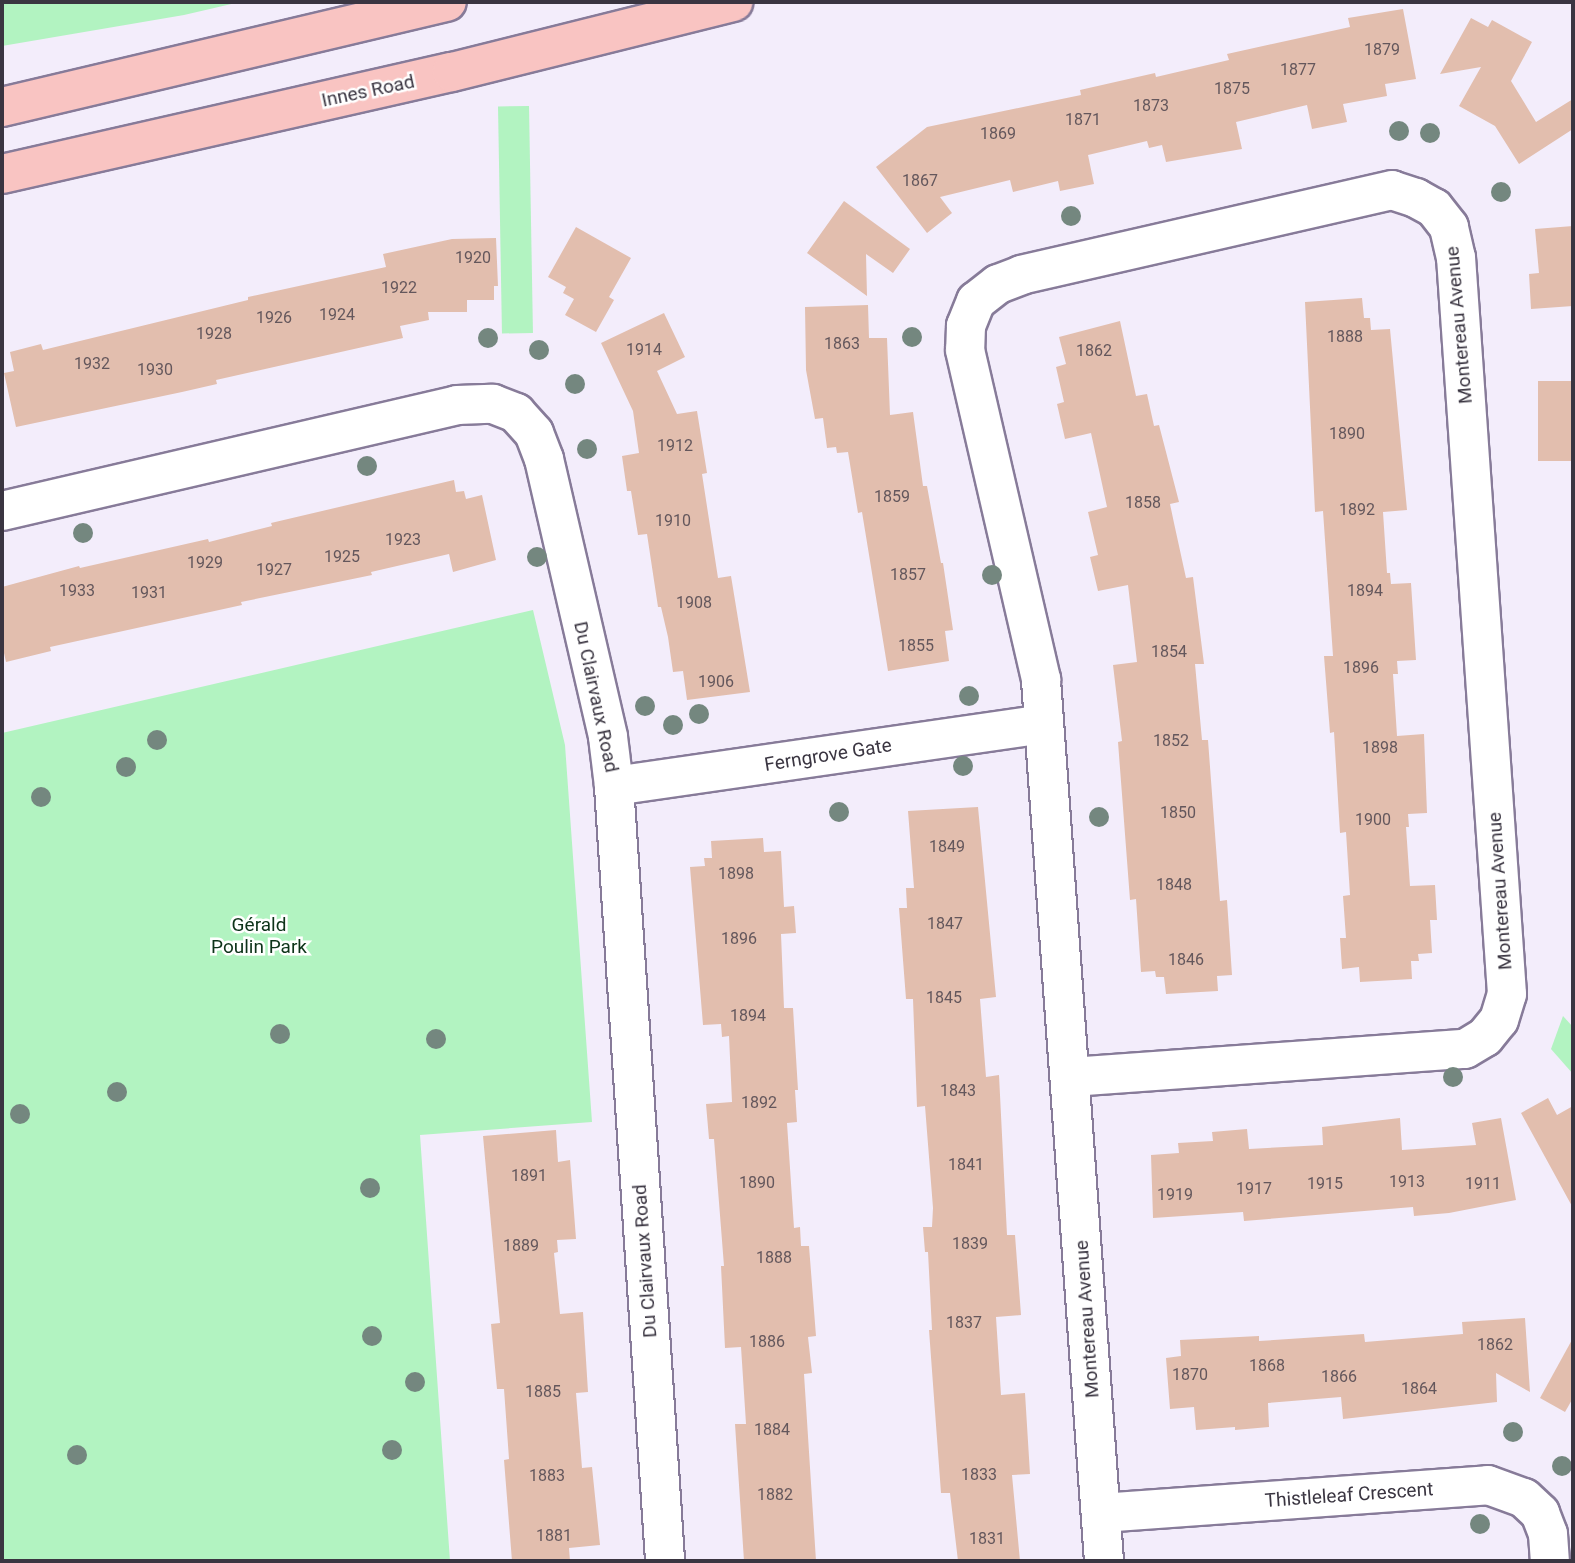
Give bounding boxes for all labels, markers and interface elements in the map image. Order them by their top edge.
house number: 1879 [1364,40,1400,60]
house number: 1877 [1280,60,1316,80]
street label: Innes Road [319,70,417,112]
house number: 1875 [1214,79,1250,99]
house number: 1873 [1133,96,1169,116]
house number: 1871 [1065,110,1101,130]
house number: 1869 [980,124,1016,144]
house number: 1867 [902,171,938,191]
street label: Montereau Avenue [1441,245,1477,405]
house number: 1920 [455,248,491,268]
house number: 1922 [381,278,417,298]
house number: 1924 [319,305,355,325]
house number: 1926 [256,308,292,328]
house number: 1928 [196,324,232,344]
house number: 1888 [1327,327,1363,347]
house number: 1863 [824,334,860,354]
house number: 1914 [626,340,662,360]
house number: 1862 [1076,341,1112,361]
house number: 1932 [74,354,110,374]
house number: 1930 [137,360,173,380]
house number: 1890 [1329,424,1365,444]
house number: 1912 [657,436,693,456]
house number: 1859 [874,487,910,507]
house number: 1858 [1125,493,1161,513]
house number: 1892 [1339,500,1375,520]
house number: 1910 [655,511,691,531]
house number: 1923 [385,530,421,550]
house number: 1925 [324,547,360,567]
house number: 1929 [187,553,223,573]
house number: 1927 [256,560,292,580]
house number: 1857 [890,565,926,585]
house number: 1933 [59,581,95,601]
house number: 1894 [1347,581,1383,601]
house number: 1931 [131,583,167,603]
house number: 1908 [676,593,712,613]
street label: Du Clairvaux Road [569,619,623,775]
house number: 1855 [898,636,934,656]
house number: 1854 [1151,642,1187,662]
house number: 1896 [1343,658,1379,678]
house number: 1906 [698,672,734,692]
house number: 1852 [1153,731,1189,751]
street label: Ferngrove Gate [763,734,893,776]
house number: 1898 [1362,738,1398,758]
house number: 1850 [1160,803,1196,823]
house number: 1900 [1355,810,1391,830]
street label: Montereau Avenue [1483,811,1517,971]
house number: 1849 [929,837,965,857]
house number: 1898 [718,864,754,884]
house number: 1848 [1156,875,1192,895]
park label: Gérald Poulin Park [211,914,307,958]
house number: 1847 [927,914,963,934]
house number: 1896 [721,929,757,949]
house number: 1846 [1168,950,1204,970]
house number: 1845 [926,988,962,1008]
house number: 1894 [730,1006,766,1026]
house number: 1843 [940,1081,976,1101]
house number: 1892 [741,1093,777,1113]
house number: 1841 [948,1155,984,1175]
house number: 1891 [511,1166,547,1186]
house number: 1913 [1389,1172,1425,1192]
house number: 1890 [739,1173,775,1193]
house number: 1915 [1307,1174,1343,1194]
house number: 1911 [1465,1174,1501,1194]
house number: 1917 [1236,1179,1272,1199]
street label: Du Clairvaux Road [628,1183,662,1339]
house number: 1919 [1157,1185,1193,1205]
house number: 1839 [952,1234,988,1254]
house number: 1889 [503,1236,539,1256]
street label: Montereau Avenue [1070,1239,1104,1399]
house number: 1888 [756,1248,792,1268]
house number: 1837 [946,1313,982,1333]
house number: 1886 [749,1332,785,1352]
house number: 1862 [1477,1335,1513,1355]
house number: 1868 [1249,1356,1285,1376]
house number: 1870 [1172,1365,1208,1385]
house number: 1866 [1321,1367,1357,1387]
house number: 1864 [1401,1379,1437,1399]
house number: 1885 [525,1382,561,1402]
house number: 1884 [754,1420,790,1440]
house number: 1833 [961,1465,997,1485]
house number: 1883 [529,1466,565,1486]
street label: Thistleleaf Crescent [1264,1478,1434,1512]
house number: 1882 [757,1485,793,1505]
house number: 1881 [536,1526,572,1546]
house number: 1831 [969,1529,1005,1549]

